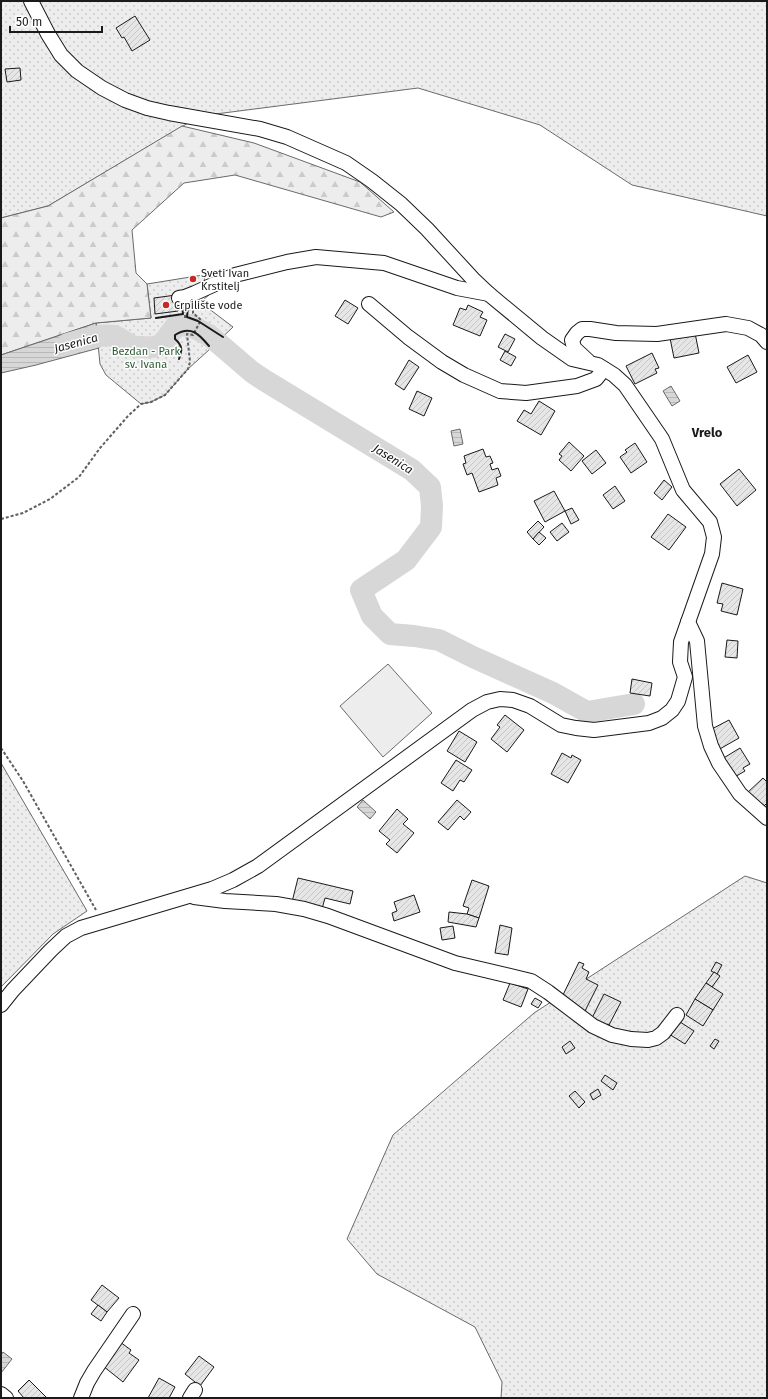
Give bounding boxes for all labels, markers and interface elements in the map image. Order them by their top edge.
scale bar [10,8,102,34]
text: 50 m [16,15,42,29]
place label: Sveti Ivan Krstitelj [201,267,249,293]
marker: Sveti Ivan Krstitelj [188,274,198,284]
place label: Crpilište vode [174,299,242,312]
marker: Crpilište vode [161,300,171,310]
water label: Jasenica [52,330,100,356]
park label: Bezdan - Park sv. Ivana [112,345,180,371]
district label: Vrelo [691,425,723,440]
water label: Jasenica [369,441,416,477]

